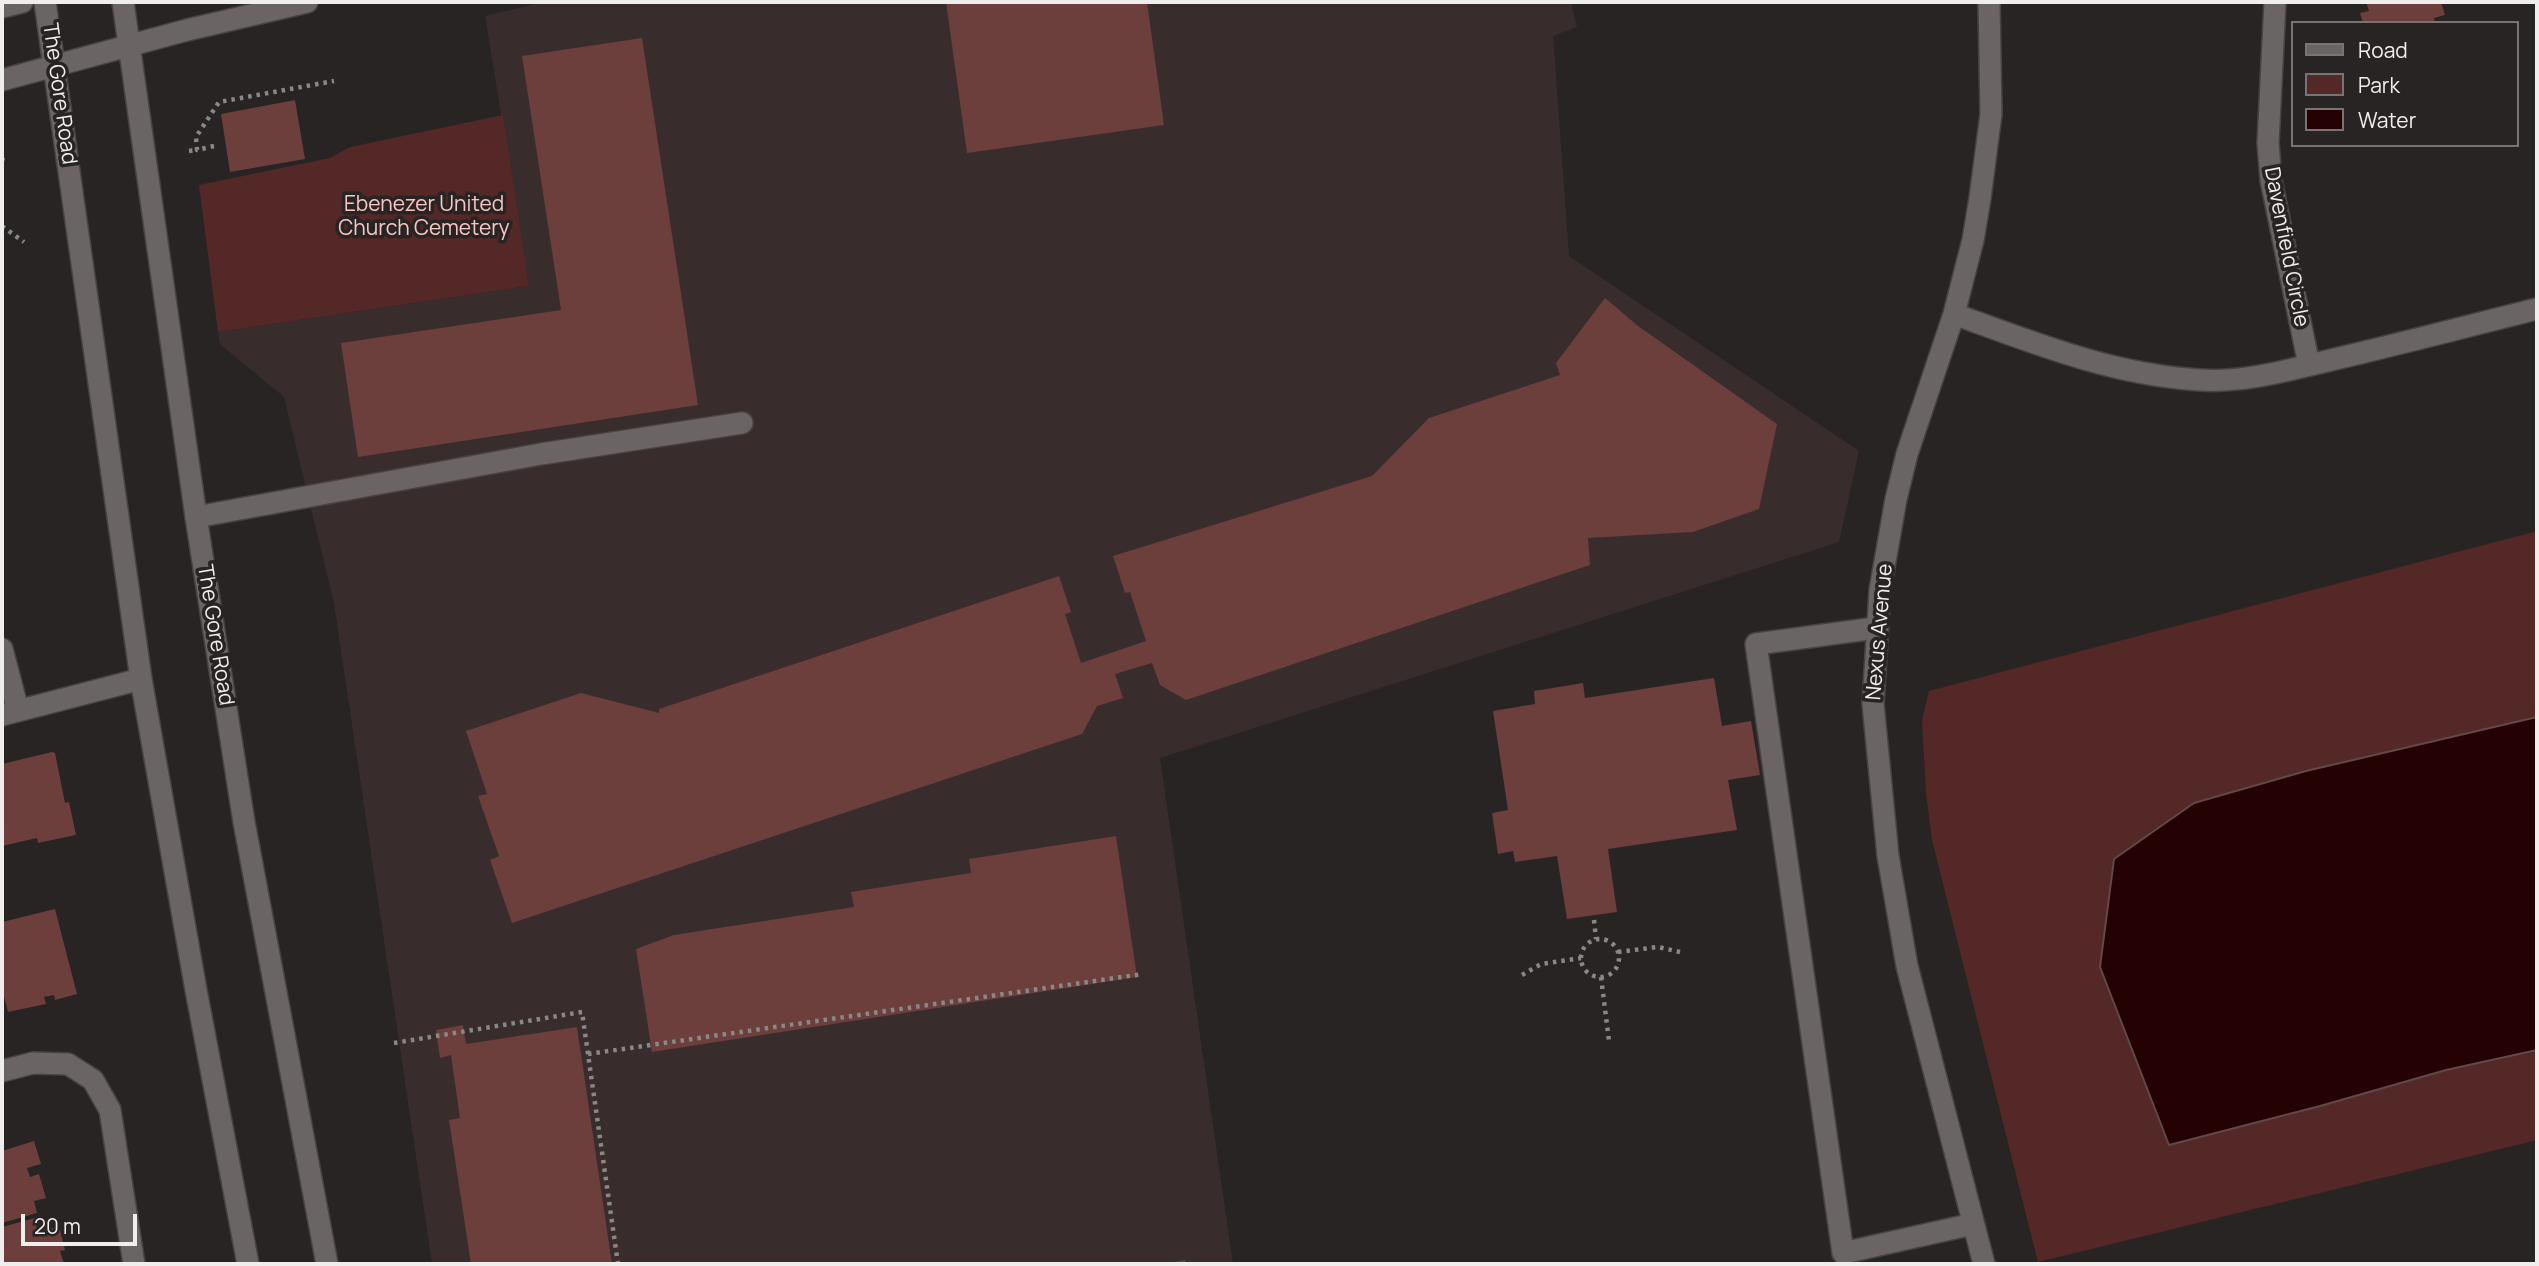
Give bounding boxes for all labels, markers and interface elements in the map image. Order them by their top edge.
legend [2290,21,2518,147]
street label: The Gore Road [37,22,81,166]
text: Road [2358,36,2408,64]
text: Park [2358,71,2400,99]
text: Water [2358,106,2416,134]
street label: Davenfield Circle [2258,165,2314,329]
park label: Ebenezer United Church Cemetery [338,192,510,242]
street label: The Gore Road [191,563,239,707]
street label: Nexus Avenue [1861,563,1899,701]
scale bar [24,1200,140,1244]
text: 20 m [34,1212,81,1240]

